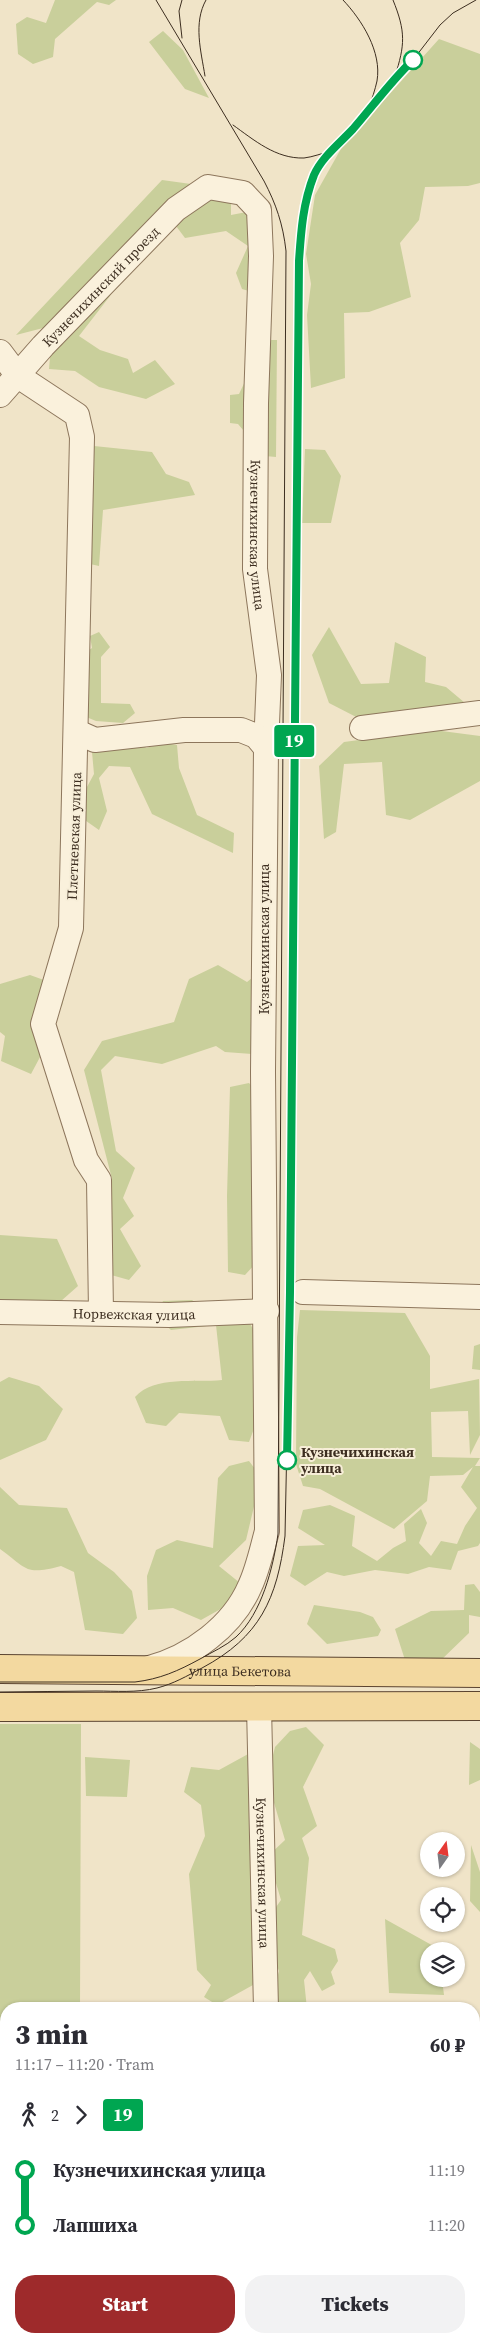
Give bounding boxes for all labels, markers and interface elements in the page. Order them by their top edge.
unlabelled marker [403,50,423,70]
street label: Кузнечихинский проезд [37,222,164,351]
street label: Кузнечихинская улица [245,459,270,612]
line badge: 19 [272,725,316,757]
text: 19 [284,728,304,753]
street label: Плетневская улица [62,771,86,900]
street label: Кузнечихинская улица [254,863,274,1014]
street label: Норвежская улица [72,1303,197,1325]
place label: Кузнечихинская улица [300,1442,414,1478]
marker: Кузнечихинская улица [277,1450,297,1470]
street label: улица Бекетова [189,1661,292,1681]
street label: Кузнечихинская улица [251,1797,275,1950]
north arrow [420,1832,465,1878]
map controls [420,1832,465,1987]
button: locate [420,1887,465,1932]
button: layers [420,1942,465,1987]
text: 3 min [15,2015,88,2053]
text: 60 ₽ [430,2032,465,2058]
text: 11:17 – 11:20 · Tram [15,2053,154,2075]
icon: walk [15,2101,43,2129]
icon: forward [67,2101,95,2129]
text: 19 [113,2102,133,2127]
text: 2 [51,2104,59,2126]
text: Кузнечихинская улица [53,2157,266,2183]
text: 11:19 [428,2159,465,2181]
text: Лапшиха [53,2212,138,2238]
text: 11:20 [428,2214,465,2236]
button: Start [15,2275,235,2333]
button: Tickets [245,2275,465,2333]

